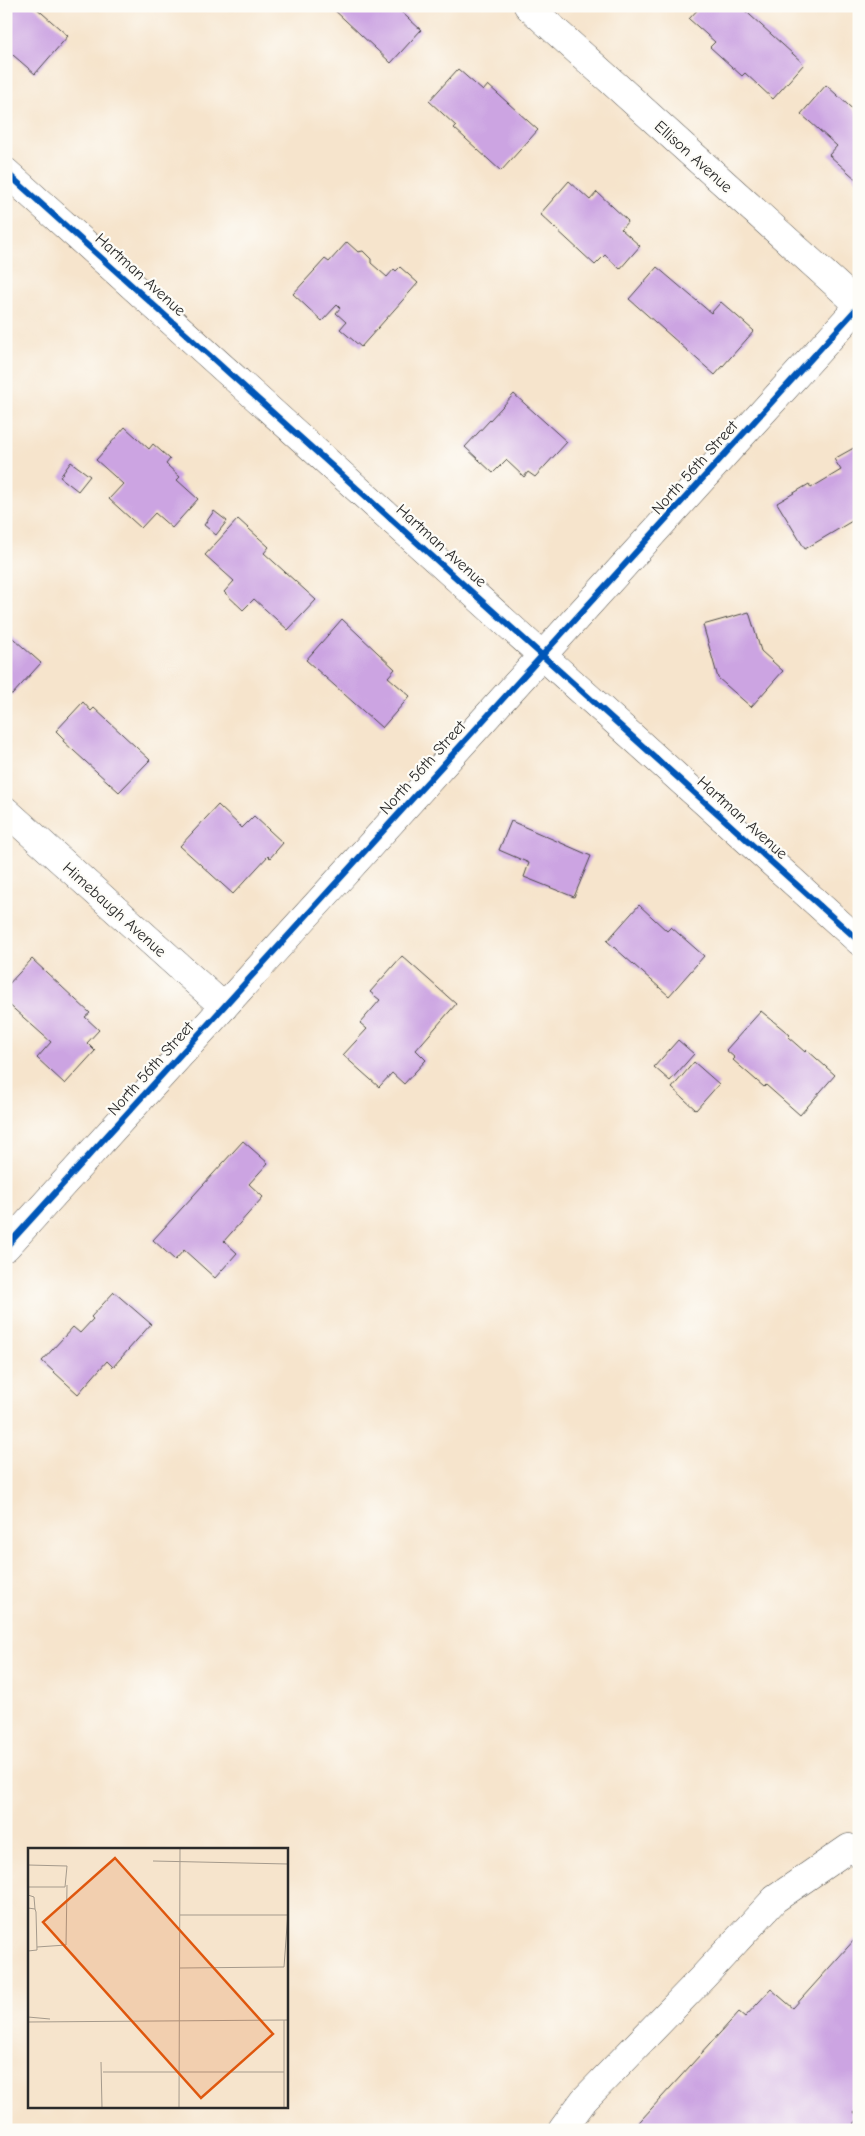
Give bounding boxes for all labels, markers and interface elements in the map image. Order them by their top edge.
street label: Ellison Avenue [651,117,736,196]
street label: Hartman Avenue [92,230,189,320]
street label: North 56th Street [648,417,742,518]
street label: Hartman Avenue [393,501,490,591]
street label: North 56th Street [376,717,470,818]
street label: Hartman Avenue [694,773,791,863]
street label: Himebaugh Avenue [59,859,170,961]
street label: North 56th Street [104,1018,198,1119]
inset map [28,1848,288,2108]

